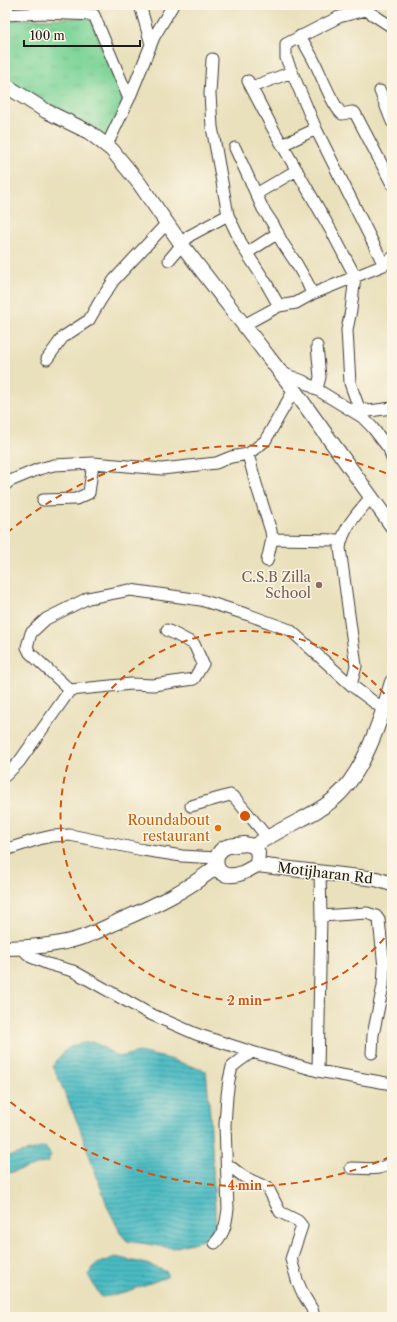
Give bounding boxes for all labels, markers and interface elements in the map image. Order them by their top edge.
scale bar [24,22,140,48]
text: 100 m [30,28,65,43]
place label: C.S.B Zilla School [242,568,312,602]
marker: C.S.B Zilla School [314,580,324,590]
centre of rings [238,809,252,823]
place label: Roundabout restaurant [127,811,210,845]
marker: Roundabout restaurant [213,823,223,833]
street label: Motijharan Rd [276,858,374,888]
text: 2 min [228,993,263,1008]
text: 4 min [228,1178,263,1193]

